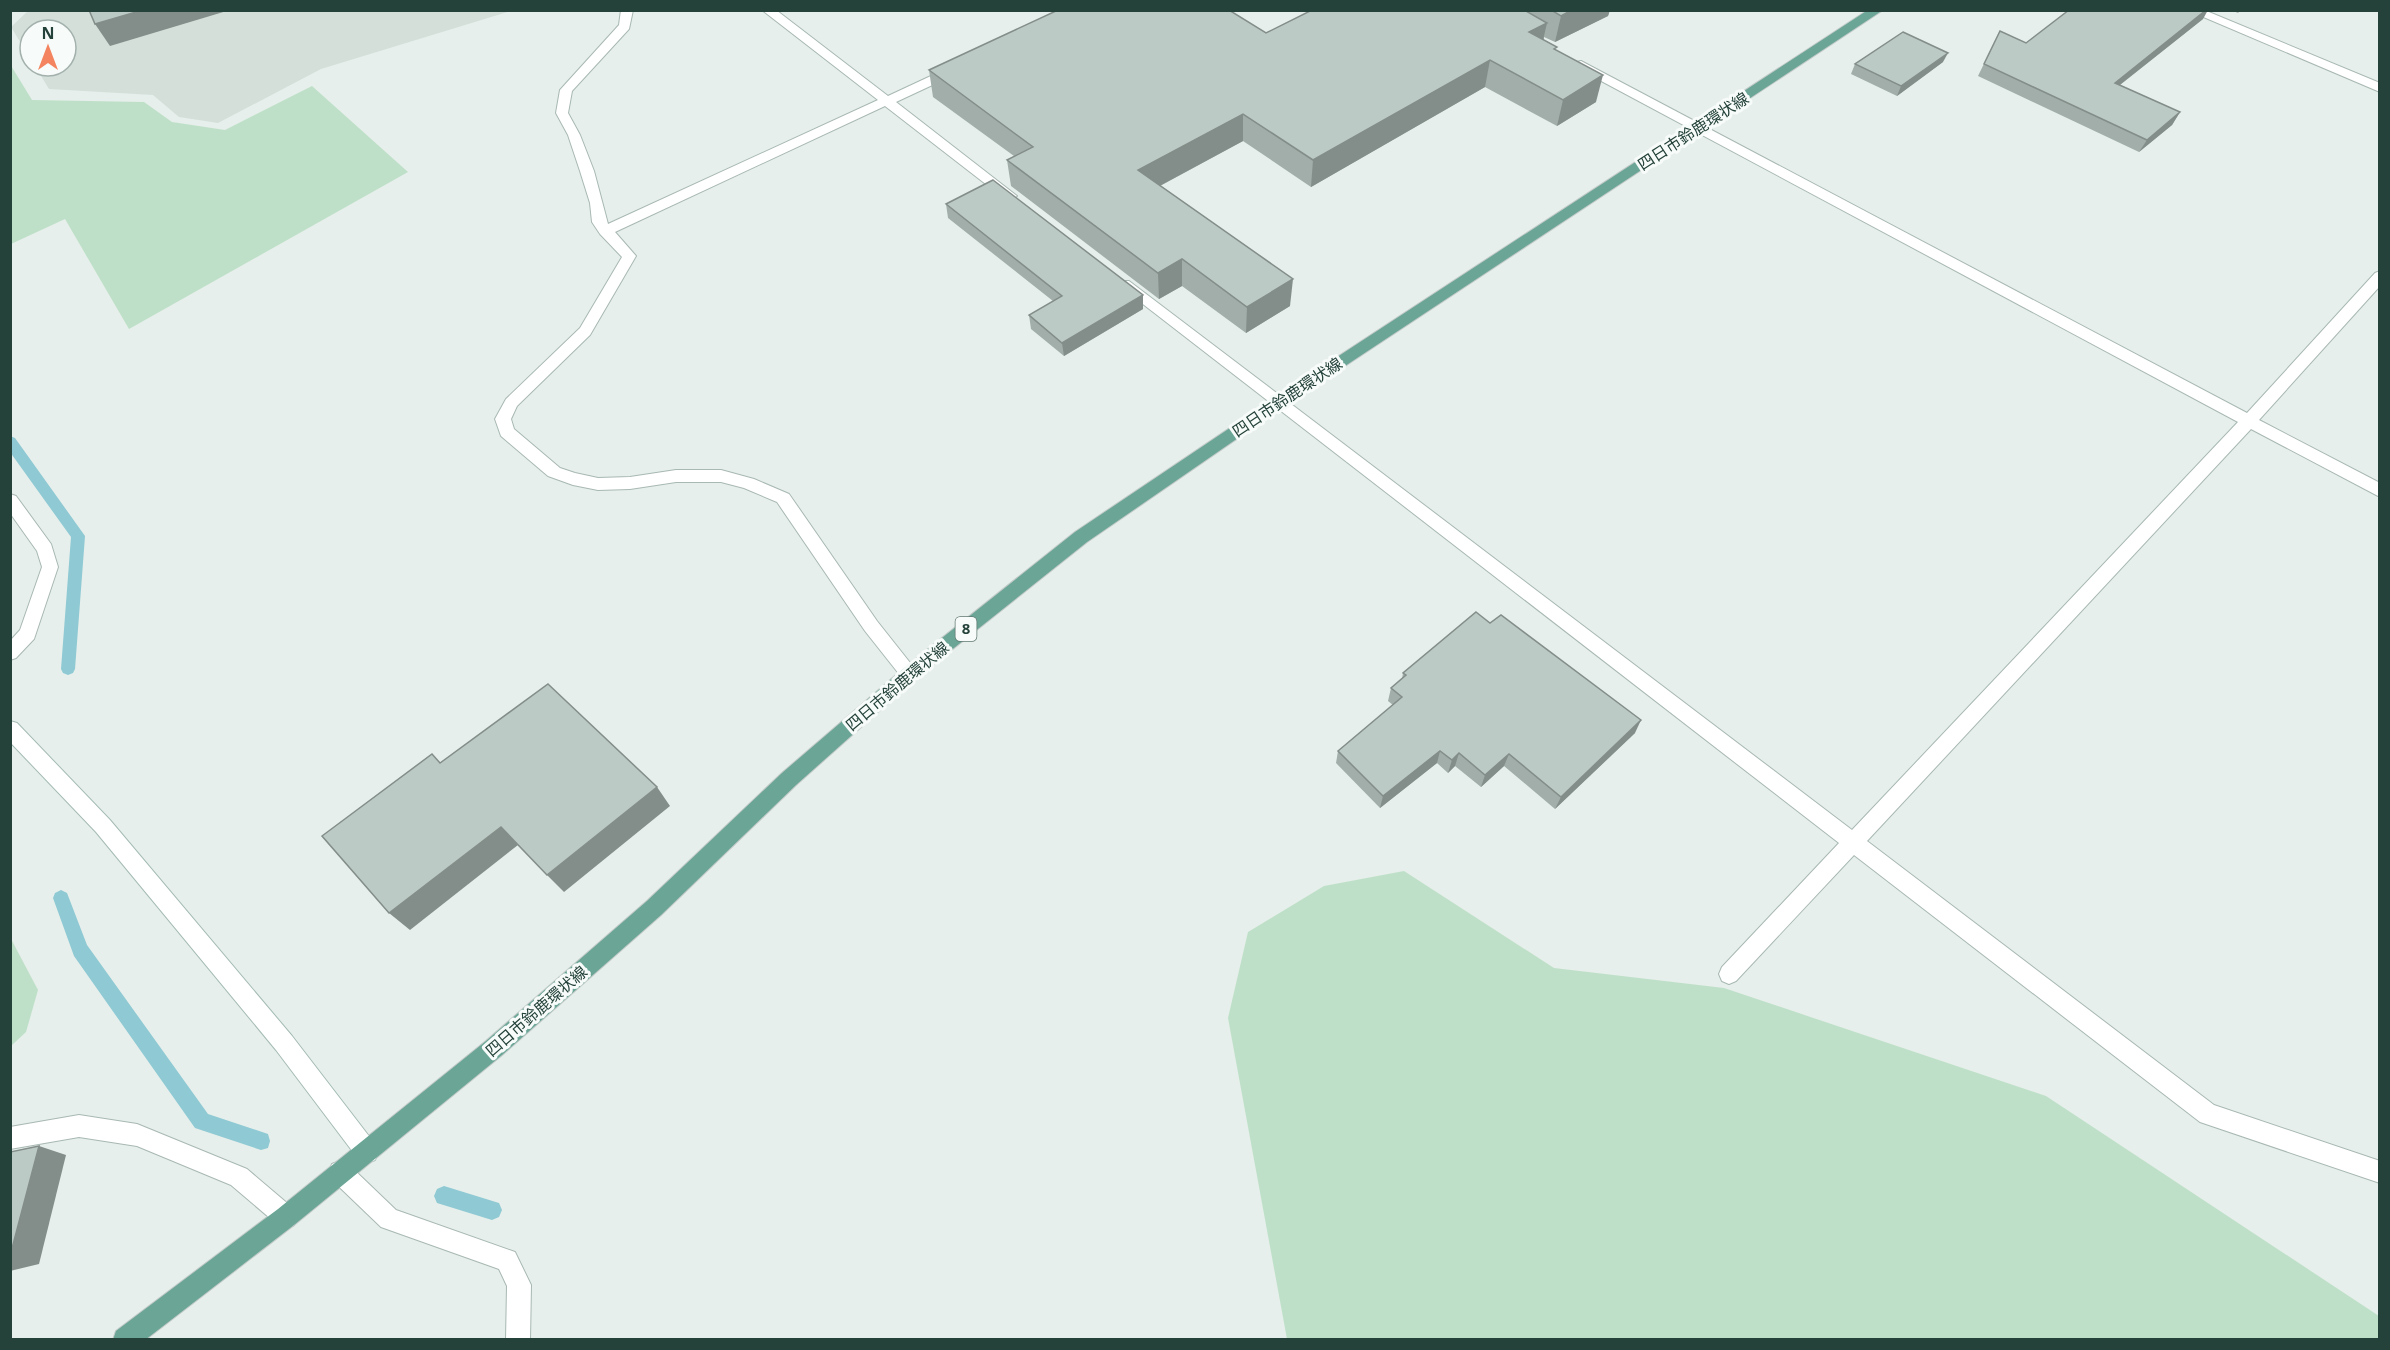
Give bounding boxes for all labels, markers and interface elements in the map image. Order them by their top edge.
north arrow [18,18,78,78]
text: N [41,22,55,44]
street label: 四日市鈴鹿環状線 [1633,87,1753,175]
street label: 四日市鈴鹿環状線 [1228,352,1346,442]
road number: 8 [956,617,976,641]
street label: 四日市鈴鹿環状線 [841,636,953,736]
street label: 四日市鈴鹿環状線 [480,961,592,1061]

